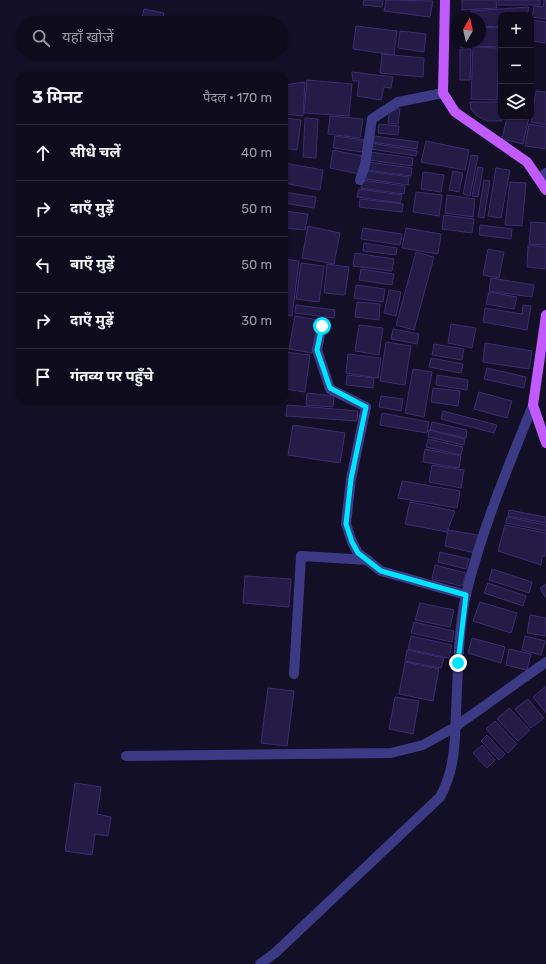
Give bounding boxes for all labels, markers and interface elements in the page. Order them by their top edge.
north arrow [450,12,486,48]
map controls [498,12,534,120]
button: + [498,12,534,48]
search box [16,16,288,60]
icon: search [30,27,52,49]
text: यहाँ खोजें [62,28,114,46]
button: − [498,48,534,84]
button: layers [498,84,534,120]
text: 3 मिनट [32,87,83,107]
text: पैदल · 170 m [203,90,272,105]
icon: ahead [32,142,54,164]
text: सीधे चलें [70,143,120,161]
text: 40 m [241,145,272,160]
icon: right [32,198,54,220]
text: दाएँ मुड़ें [70,199,113,217]
text: 50 m [241,201,272,216]
icon: left [32,254,54,276]
text: बाएँ मुड़ें [70,255,114,273]
text: 50 m [241,257,272,272]
icon: right [32,310,54,332]
text: दाएँ मुड़ें [70,311,113,329]
text: 30 m [241,313,272,328]
route start [313,317,331,335]
icon: arrive [32,366,54,388]
text: गंतव्य पर पहुँचे [70,367,154,385]
route end [449,654,467,672]

